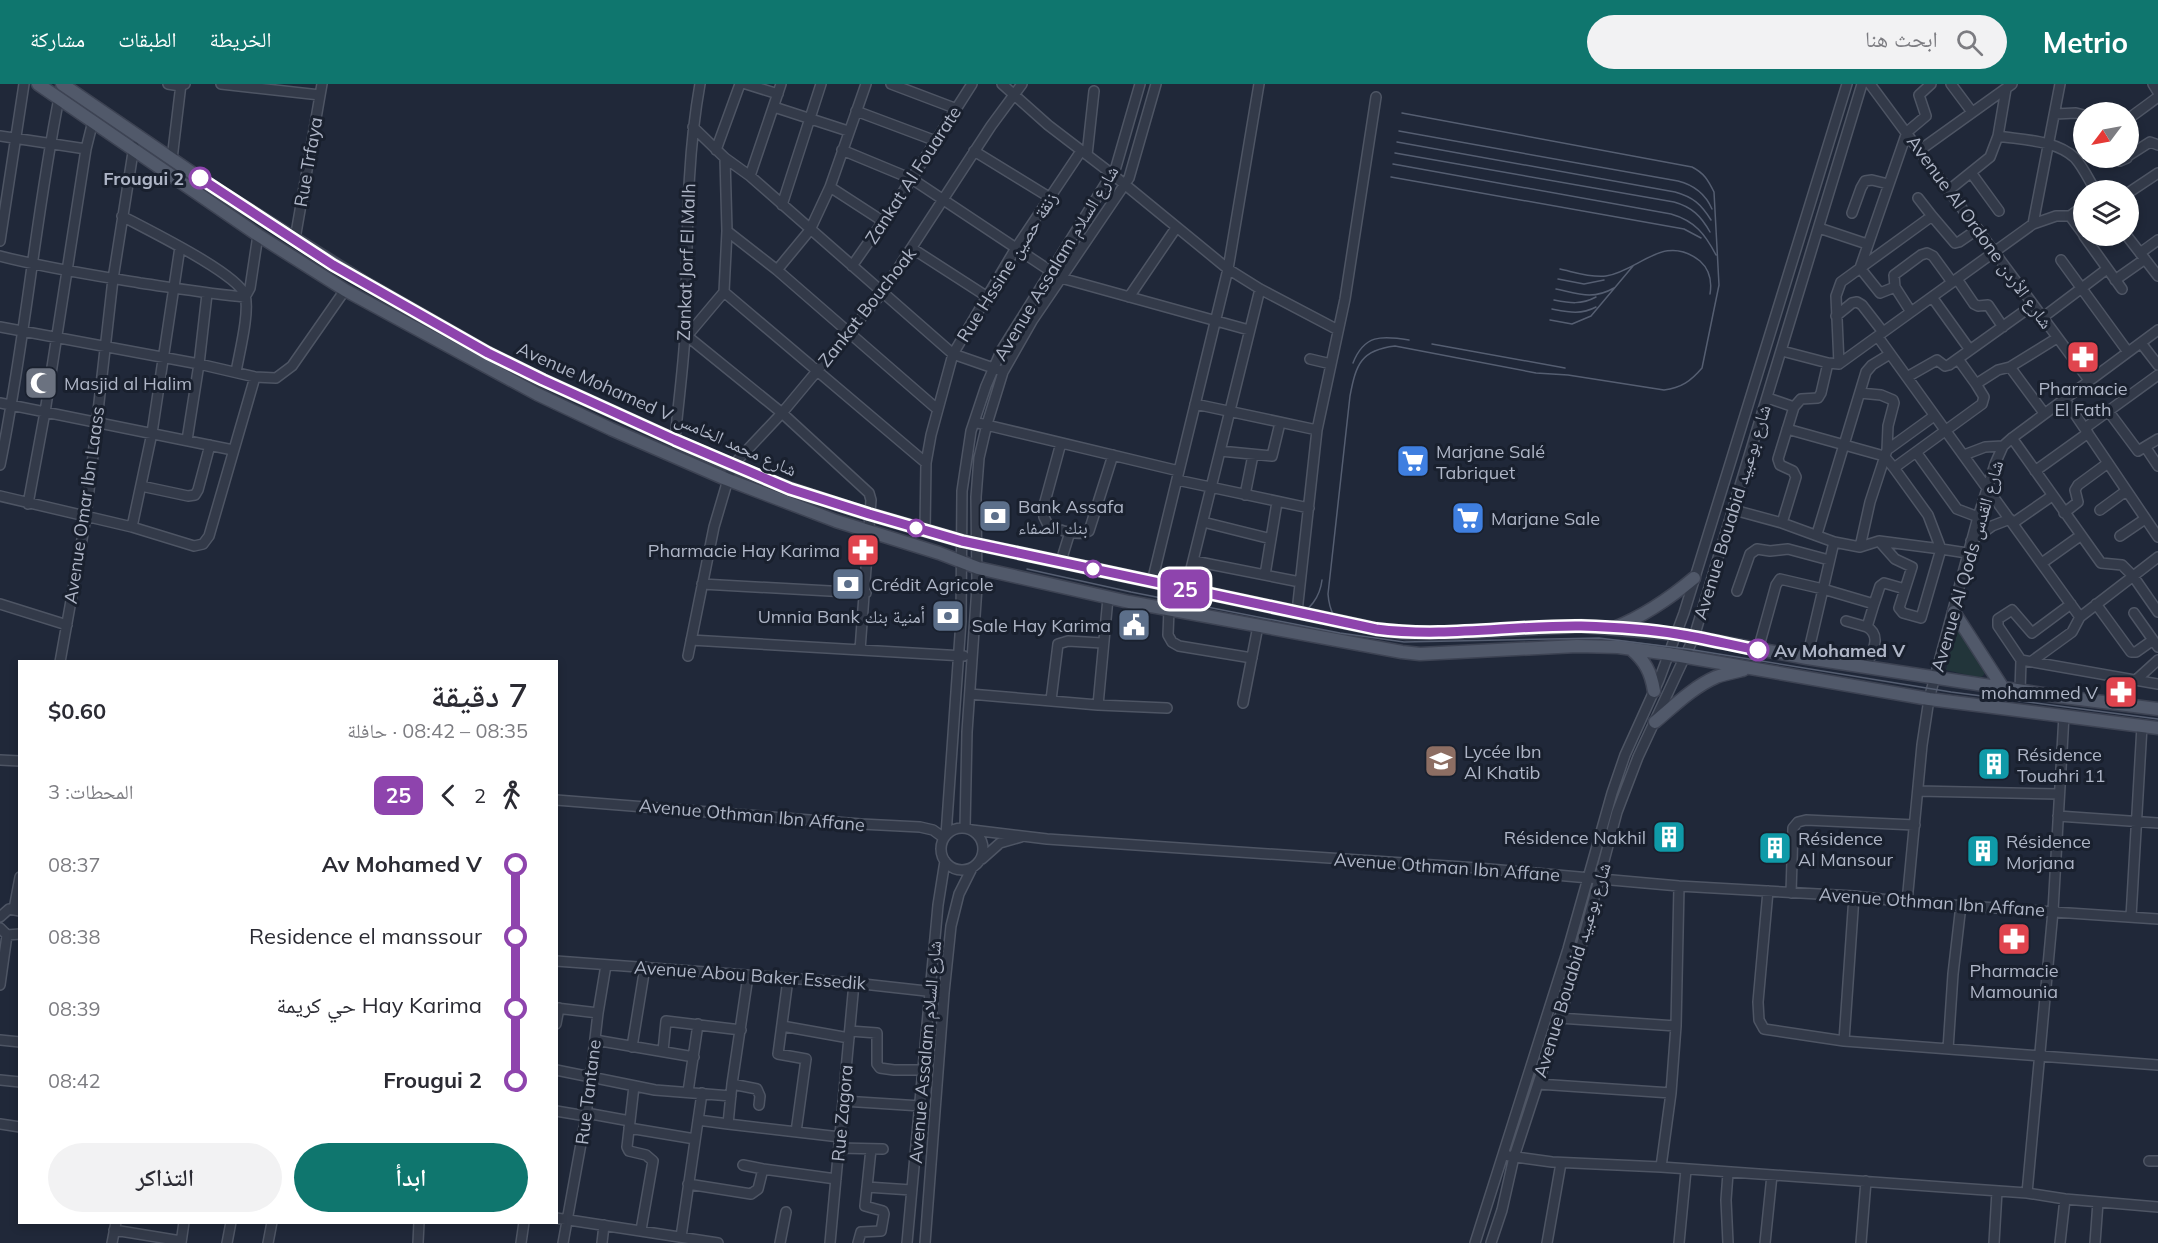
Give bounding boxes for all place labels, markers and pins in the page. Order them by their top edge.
place label: Frougui 2 [103,167,184,190]
marker: Frougui 2 [189,167,211,189]
pharmacy icon: Pharmacie El Fath [2065,339,2101,375]
mosque icon: Masjid al Halim [23,365,59,401]
place label: Masjid al Halim [64,372,192,395]
place label: Pharmacie El Fath [2038,377,2128,421]
place label: Marjane Salé Tabriquet [1436,440,1545,484]
supermarket icon: Marjane Salé Tabriquet [1395,443,1431,479]
place label: Bank Assafa بنك الصفاء [1018,495,1124,539]
bank icon: Bank Assafa بنك الصفاء [977,498,1013,534]
supermarket icon: Marjane Sale [1450,500,1486,536]
place label: Marjane Sale [1491,507,1600,530]
unlabelled marker [907,519,925,537]
pharmacy icon: Pharmacie Hay Karima [845,532,881,568]
place label: Pharmacie Hay Karima [648,539,840,562]
unlabelled marker [1084,560,1102,578]
bank icon: Crédit Agricole [830,566,866,602]
place label: Crédit Agricole [871,573,994,596]
bank icon: Umnia Bank أمنية بنك [930,598,966,634]
place label: Umnia Bank أمنية بنك [758,605,925,628]
public building icon: Sale Hay Karima [1116,607,1152,643]
place label: Sale Hay Karima [972,614,1111,637]
marker: Av Mohamed V [1747,639,1769,661]
place label: Av Mohamed V [1774,639,1906,662]
pharmacy icon: mohammed V [2103,674,2139,710]
place label: mohammed V [1981,681,2098,704]
place label: Lycée Ibn Al Khatib [1464,740,1542,784]
school or university icon: Lycée Ibn Al Khatib [1423,743,1459,779]
place label: Résidence Touahri 11 [2017,743,2106,787]
building icon: Résidence Touahri 11 [1976,746,2012,782]
building icon: Résidence Nakhil [1651,819,1687,855]
place label: Résidence Nakhil [1504,826,1646,849]
place label: Résidence Al Mansour [1798,827,1894,871]
building icon: Résidence Al Mansour [1757,830,1793,866]
place label: Résidence Morjana [2006,830,2091,874]
building icon: Résidence Morjana [1965,833,2001,869]
pharmacy icon: Pharmacie Mamounia [1996,921,2032,957]
place label: Pharmacie Mamounia [1969,959,2059,1003]

